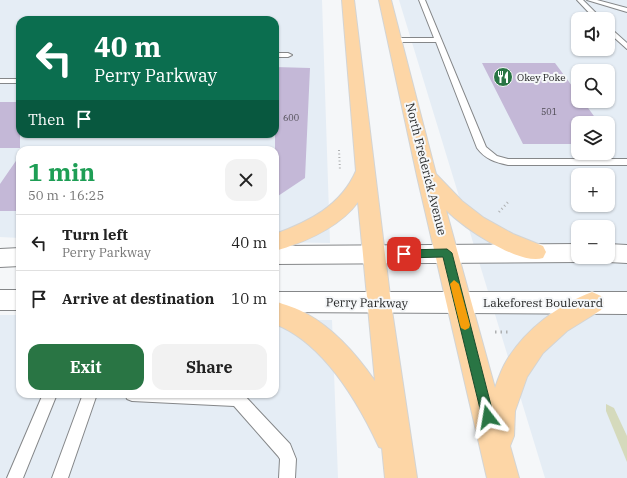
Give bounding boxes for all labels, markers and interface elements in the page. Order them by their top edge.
map controls [571,12,615,264]
button: sound [571,12,615,56]
text: 40 m [94,28,161,65]
icon: left [28,32,80,84]
text: Perry Parkway [94,64,217,87]
button: search [571,64,615,108]
restaurant icon: Okey Poke [492,66,514,88]
place label: Okey Poke [517,71,566,84]
street label: North Frederick Avenue [403,101,450,237]
house number: 501 [541,106,557,117]
icon: arrive [73,108,95,130]
text: Then [28,110,65,129]
house number: 600 [283,112,299,123]
button: layers [571,116,615,160]
text: 1 min [28,156,95,188]
button: close [225,159,267,201]
button: + [571,168,615,212]
text: 50 m · 16:25 [28,187,104,204]
button: − [571,220,615,264]
text: Turn left [62,225,128,244]
icon: left [28,232,50,254]
text: 40 m [231,233,267,252]
pin [387,237,421,271]
icon: arrive [393,243,415,265]
text: Perry Parkway [62,244,151,261]
icon: arrive [28,288,50,310]
text: Arrive at destination [62,289,214,308]
text: 10 m [231,289,267,308]
street label: Perry Parkway [326,294,409,311]
street label: Lakeforest Boulevard [483,295,603,310]
button: Exit [28,344,144,390]
button: Share [152,344,267,390]
position arrow [467,396,509,438]

